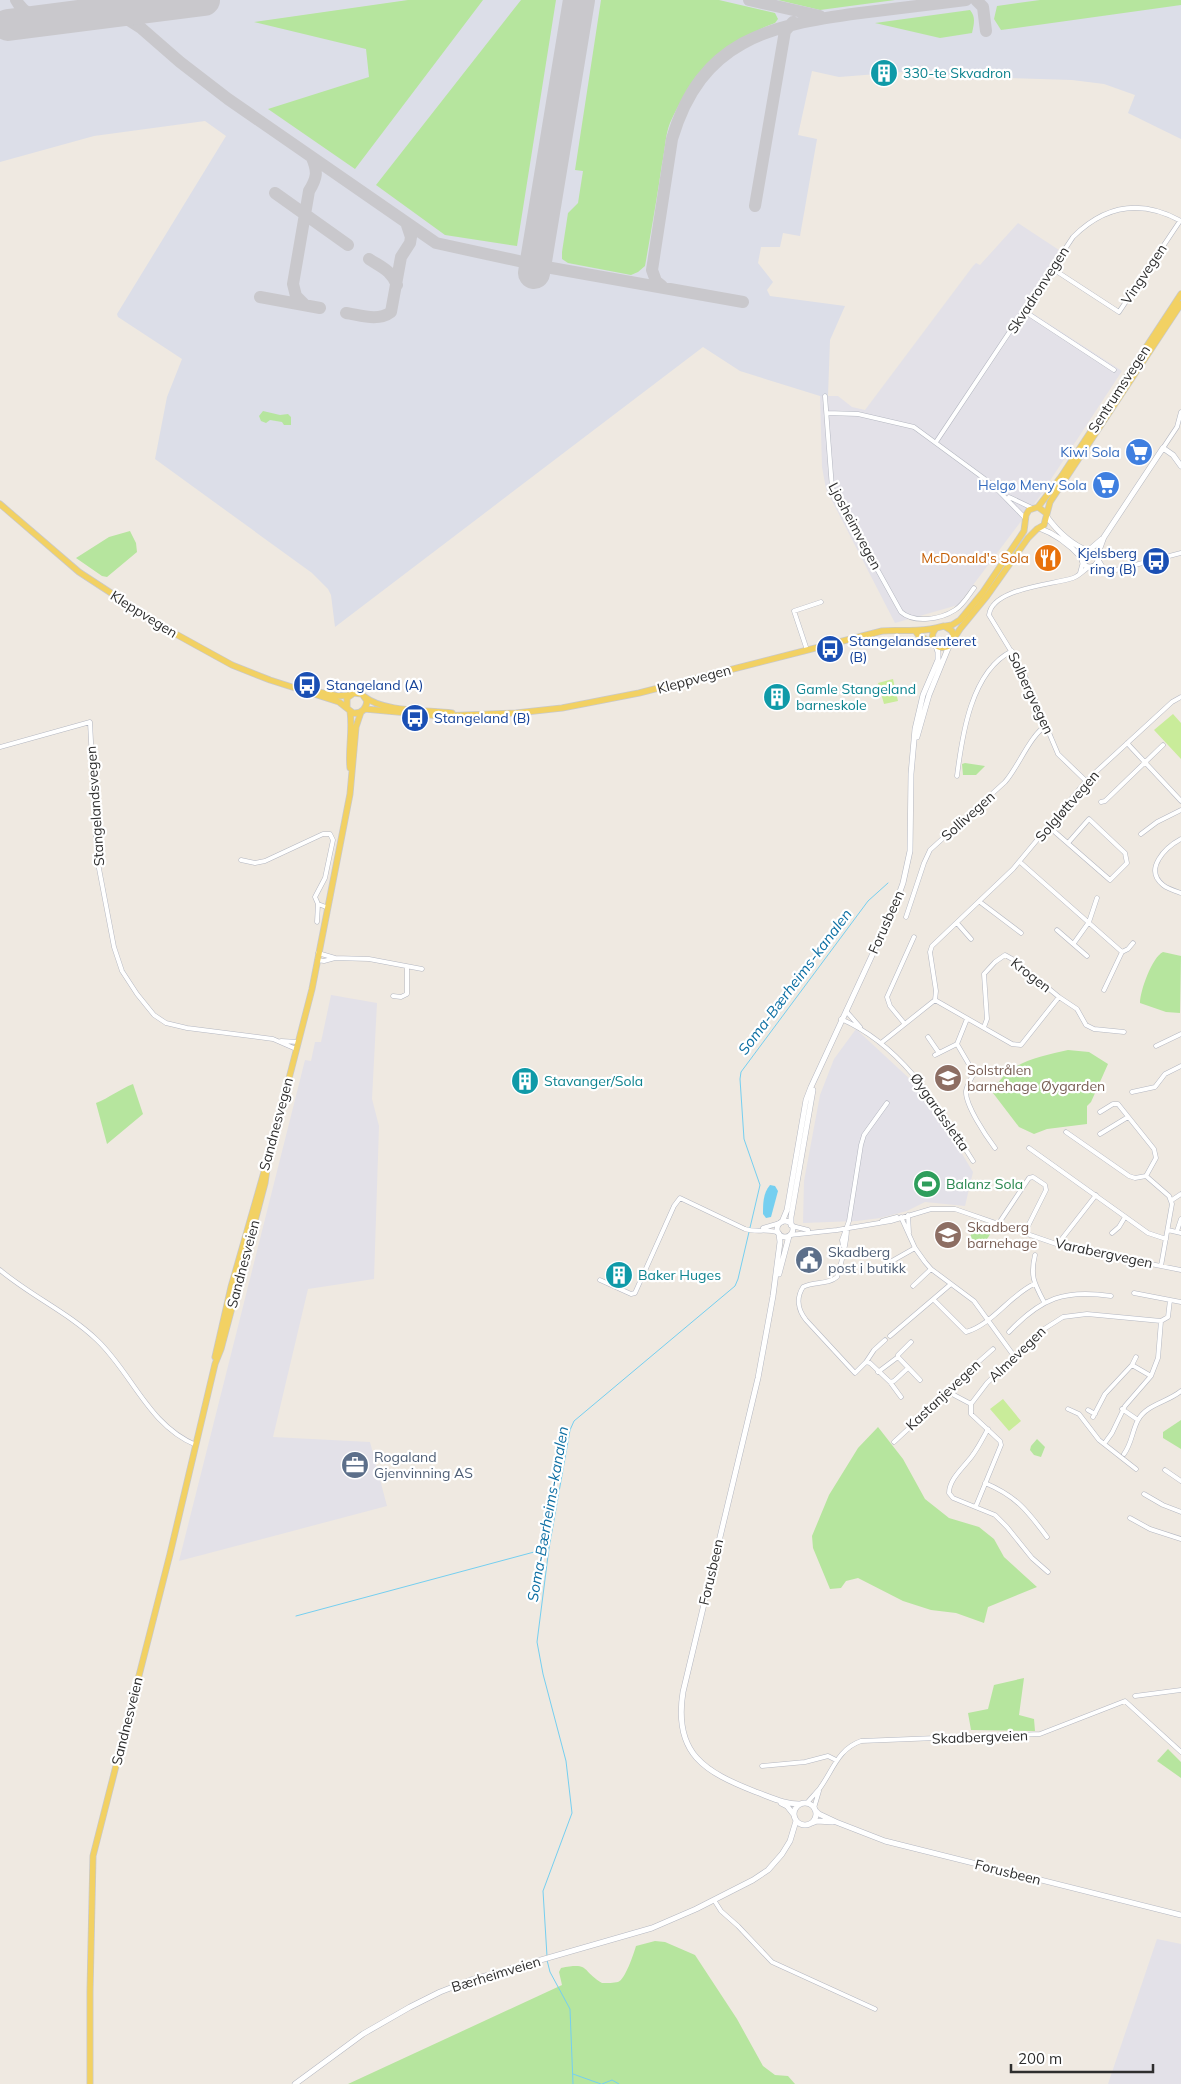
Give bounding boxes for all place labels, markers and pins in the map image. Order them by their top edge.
building icon: 330-te Skvadron [869,58,899,88]
place label: 330-te Skvadron [903,64,1011,82]
supermarket icon: Kiwi Sola [1124,437,1154,467]
place label: Kiwi Sola [1060,443,1120,461]
supermarket icon: Helgø Meny Sola [1091,470,1121,500]
place label: Helgø Meny Sola [978,476,1087,494]
restaurant icon: McDonald's Sola [1033,543,1063,573]
place label: Kjelsberg ring (B) [1077,544,1137,578]
bus stop icon: Kjelsberg ring (B) [1141,546,1171,576]
place label: McDonald's Sola [921,549,1029,567]
place label: Stangelandsenteret (B) [849,632,976,666]
bus stop icon: Stangelandsenteret (B) [815,634,845,664]
bus stop icon: Stangeland (A) [292,670,322,700]
place label: Stangeland (A) [326,676,423,694]
place label: Gamle Stangeland barneskole [796,680,916,714]
building icon: Gamle Stangeland barneskole [762,682,792,712]
bus stop icon: Stangeland (B) [400,703,430,733]
place label: Stangeland (B) [434,709,531,727]
place label: Solstrålen barnehage Øygarden [967,1061,1105,1095]
school or university icon: Solstrålen barnehage Øygarden [933,1063,963,1093]
building icon: Stavanger/Sola [510,1066,540,1096]
place label: Stavanger/Sola [544,1072,643,1090]
sports icon: Balanz Sola [912,1169,942,1199]
place label: Balanz Sola [946,1175,1023,1193]
place label: Skadberg barnehage [967,1218,1037,1252]
school or university icon: Skadberg barnehage [933,1220,963,1250]
place label: Skadberg post i butikk [828,1243,907,1277]
public building icon: Skadberg post i butikk [794,1245,824,1275]
building icon: Baker Huges [604,1260,634,1290]
place label: Baker Huges [638,1266,721,1284]
place label: Rogaland Gjenvinning AS [374,1448,473,1482]
office icon: Rogaland Gjenvinning AS [340,1450,370,1480]

